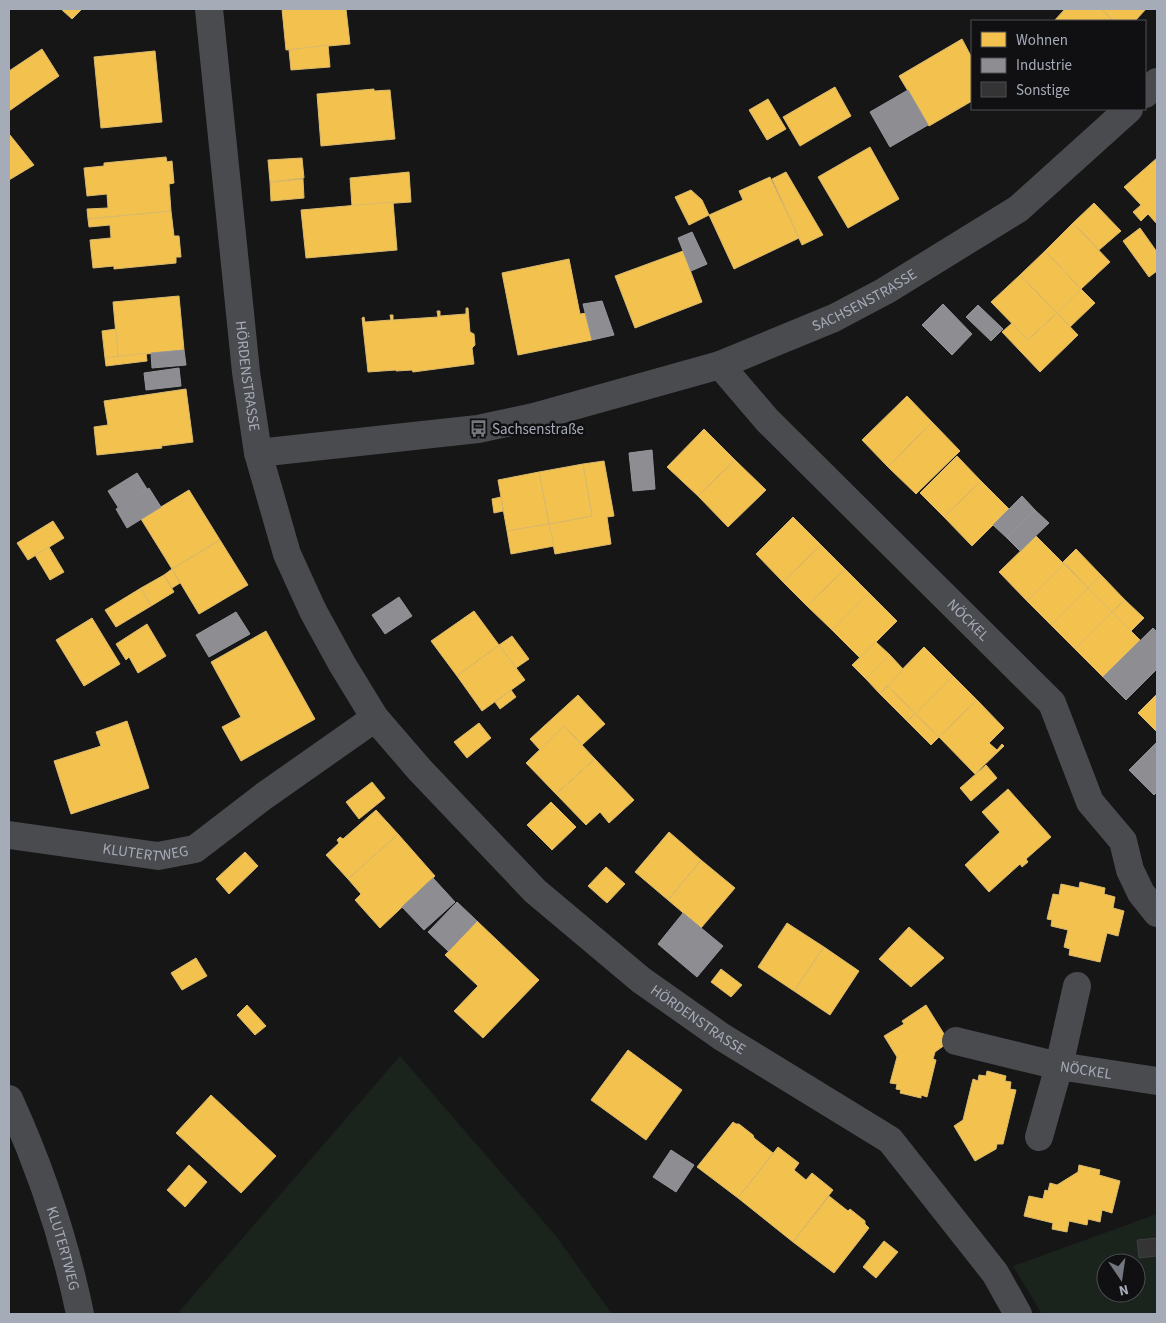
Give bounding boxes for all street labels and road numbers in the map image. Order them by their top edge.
street label: SACHSENSTRASSE [809,263,921,337]
street label: HÖRDENSTRASSE [230,320,265,433]
street label: NÖCKEL [942,594,994,646]
street label: KLUTERTWEG [101,838,190,867]
street label: HÖRDENSTRASSE [646,979,750,1060]
street label: NÖCKEL [1059,1056,1113,1084]
street label: KLUTERTWEG [41,1203,85,1292]

